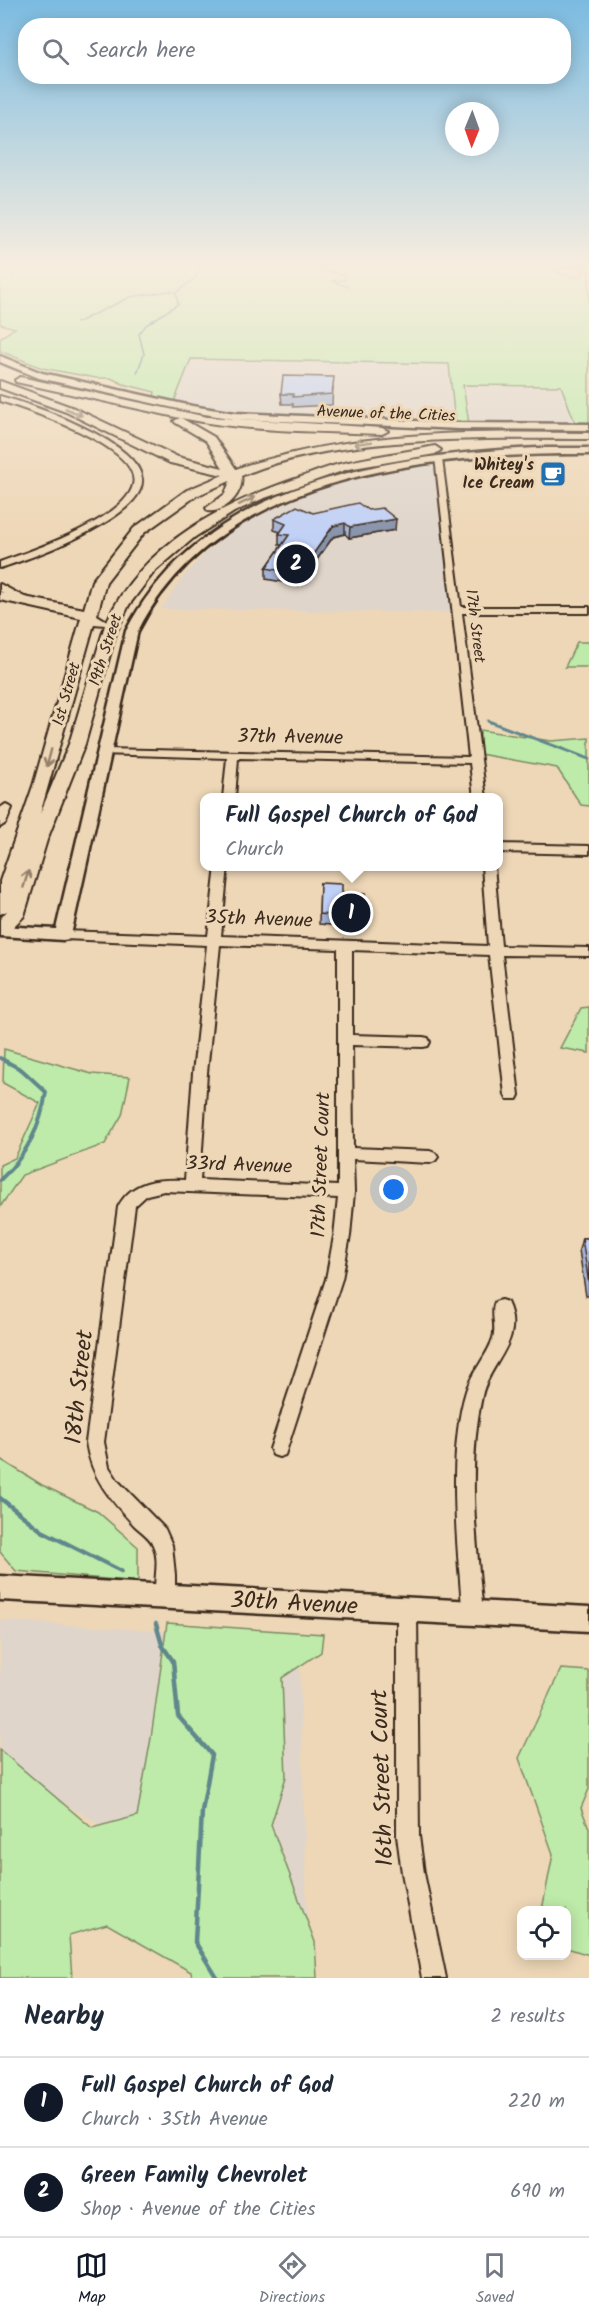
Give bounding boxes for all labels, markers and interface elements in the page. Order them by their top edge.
search box [18,18,571,84]
text: Search here [87,34,195,69]
icon: search [39,35,72,68]
north arrow [445,102,499,156]
street label: Avenue of the Cities [316,399,456,429]
one-way arrow [65,407,83,418]
one-way arrow [353,438,373,449]
place label: Whitey's Ice Cream [463,453,535,496]
cafe icon: Whitey's Ice Cream [538,459,568,489]
one-way arrow [237,495,255,507]
pin: 2 [276,542,316,586]
street label: 17th Street [458,588,492,665]
street label: 19th Street [83,610,130,689]
street label: 1st Street [46,659,88,729]
street label: 37th Avenue [237,721,343,755]
one-way arrow [42,749,54,768]
popup [200,793,503,871]
text: Full Gospel Church of God [225,799,478,834]
text: Church [225,834,284,866]
one-way arrow [21,870,32,889]
pin: 1 [332,890,370,936]
street label: 35th Avenue [205,902,313,938]
street label: 17th Street Court [303,1091,341,1238]
street label: 33rd Avenue [185,1148,293,1184]
your location [379,1175,408,1204]
street label: 18th Street [55,1327,105,1446]
street label: 30th Avenue [229,1581,359,1627]
street label: 16th Street Court [360,1688,406,1867]
map controls [517,1906,571,1960]
button: locate [517,1906,571,1960]
text: Nearby [24,1996,104,2038]
text: 2 results [490,2001,565,2033]
text: Full Gospel Church of God [81,2069,333,2104]
text: 1 [40,2086,47,2118]
text: 220 m [508,2086,565,2118]
text: Church · 35th Avenue [81,2104,268,2136]
text: Green Family Chevrolet [81,2159,307,2194]
text: 2 [38,2176,49,2208]
text: 690 m [510,2176,565,2208]
text: Shop · Avenue of the Cities [81,2194,315,2226]
tab: Map [75,2249,108,2310]
tab: Directions [259,2249,325,2310]
tab: Saved [476,2249,514,2310]

